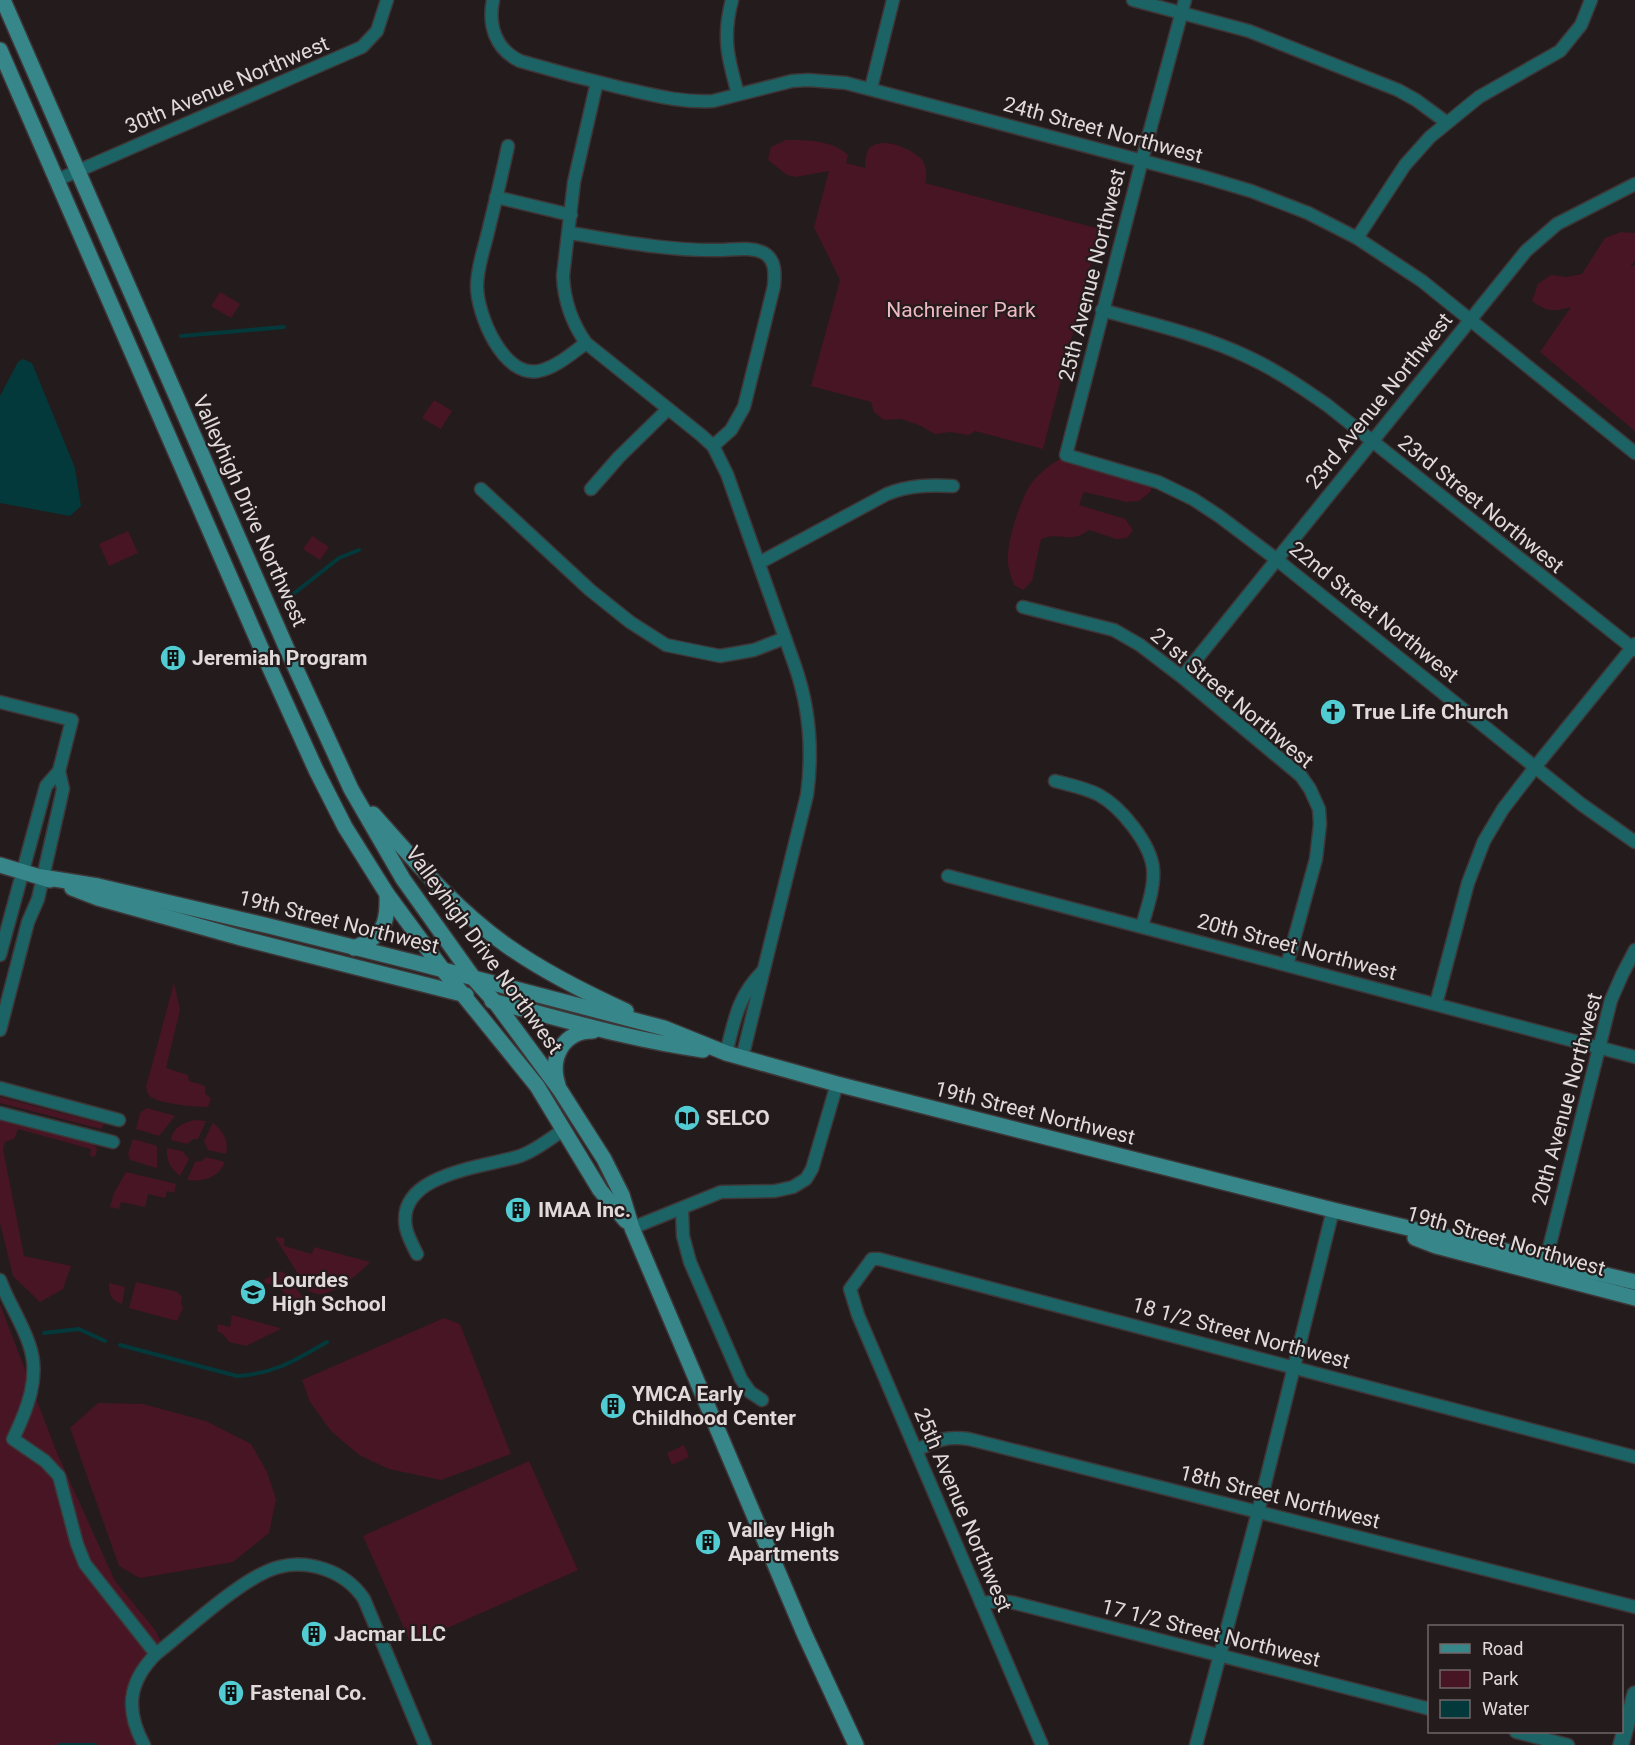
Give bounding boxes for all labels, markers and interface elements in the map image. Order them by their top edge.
street label: 30th Avenue Northwest [122,31,332,139]
street label: 24th Street Northwest [1001,92,1205,168]
street label: 25th Avenue Northwest [1054,166,1130,384]
park label: Nachreiner Park [886,298,1036,322]
street label: 23rd Avenue Northwest [1301,308,1457,494]
street label: Valleyhigh Drive Northwest [188,392,312,631]
street label: 23rd Street Northwest [1393,430,1569,578]
street label: 22nd Street Northwest [1285,536,1463,688]
street label: 21st Street Northwest [1146,623,1318,773]
building icon: Jeremiah Program [158,643,188,673]
place label: Jeremiah Program [192,646,367,670]
church icon: True Life Church [1318,697,1348,727]
place label: True Life Church [1352,700,1509,724]
street label: Valleyhigh Drive Northwest [401,842,567,1059]
street label: 19th Street Northwest [236,885,442,959]
street label: 20th Street Northwest [1195,909,1399,985]
street label: 20th Avenue Northwest [1527,990,1607,1208]
street label: 19th Street Northwest [932,1076,1138,1150]
library icon: SELCO [672,1103,702,1133]
place label: SELCO [706,1106,770,1130]
building icon: IMAA Inc. [503,1195,533,1225]
place label: IMAA Inc. [538,1198,631,1222]
street label: 19th Street Northwest [1404,1201,1608,1281]
place label: Lourdes High School [272,1268,386,1316]
school or university icon: Lourdes High School [238,1277,268,1307]
street label: 18 1/2 Street Northwest [1129,1292,1353,1374]
place label: YMCA Early Childhood Center [632,1382,796,1430]
building icon: YMCA Early Childhood Center [598,1391,628,1421]
street label: 25th Avenue Northwest [909,1405,1017,1615]
street label: 18th Street Northwest [1177,1460,1383,1534]
place label: Valley High Apartments [728,1518,840,1566]
building icon: Valley High Apartments [693,1527,723,1557]
street label: 17 1/2 Street Northwest [1099,1594,1323,1672]
building icon: Jacmar LLC [299,1619,329,1649]
place label: Jacmar LLC [334,1622,446,1646]
legend [1428,1625,1623,1733]
text: Road [1482,1638,1523,1659]
text: Park [1482,1668,1519,1689]
building icon: Fastenal Co. [216,1678,246,1708]
place label: Fastenal Co. [250,1681,367,1705]
text: Water [1482,1698,1529,1719]

